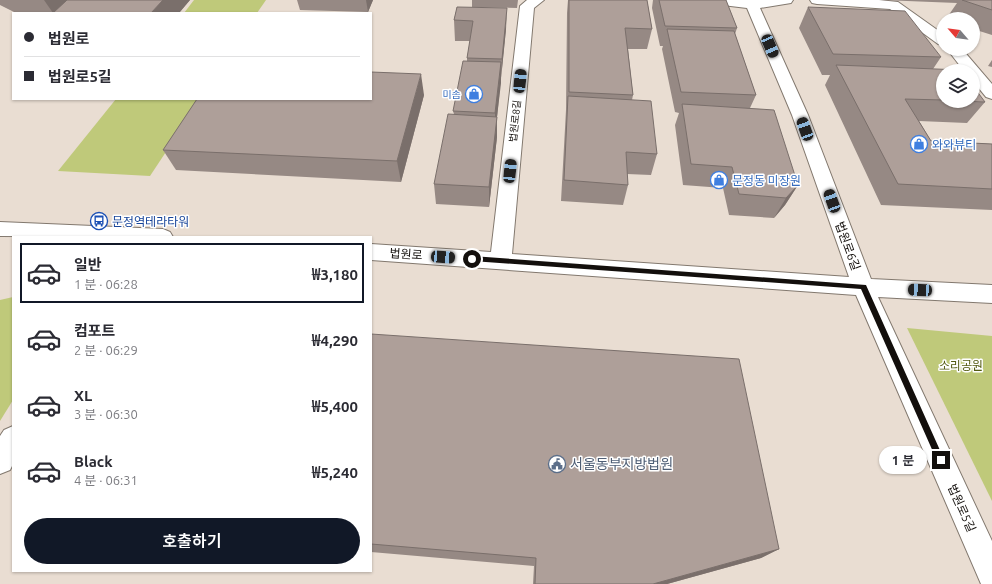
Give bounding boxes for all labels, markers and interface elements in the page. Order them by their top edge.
north arrow [936,12,980,56]
map controls [936,12,980,108]
text: 법원로 [48,30,89,47]
car [760,33,780,59]
button: layers [936,64,980,108]
text: 법원로5길 [48,68,112,85]
car [513,68,527,94]
shop icon: 미솜 [464,84,484,104]
place label: 미솜 [443,89,461,100]
street label: 법원로8길 [507,99,523,143]
car [795,116,815,142]
shop icon: 와와뷰티 [909,134,929,154]
place label: 와와뷰티 [932,138,976,151]
car [503,158,517,184]
shop icon: 문정동 미장원 [709,170,729,190]
place label: 문정동 미장원 [732,174,801,187]
car [822,188,842,214]
bus stop icon: 문정역테라타워 [89,211,109,231]
place label: 문정역테라타워 [112,215,189,228]
street label: 법원로6길 [833,220,863,272]
street label: 법원로 [389,246,423,262]
car [431,250,455,264]
route start [463,250,481,268]
icon: car [26,255,62,291]
text: 일반 [74,256,102,273]
text: ₩3,180 [312,266,358,283]
text: 1 분 · 06:28 [74,277,138,291]
car [908,283,932,297]
icon: car [26,321,62,357]
text: 컴포트 [74,322,115,339]
text: ₩4,290 [312,332,358,349]
text: 2 분 · 06:29 [74,343,138,357]
park label: 소리공원 [939,359,983,372]
icon: car [26,387,62,423]
text: XL [74,387,92,404]
text: ₩5,400 [312,398,358,415]
text: 3 분 · 06:30 [74,407,138,421]
callout: 1 분 [879,446,927,474]
route end [932,451,950,469]
icon: car [26,453,62,489]
text: Black [74,453,113,470]
text: 1 분 [892,453,914,467]
public building icon: 서울동부지방법원 [547,454,567,474]
place label: 서울동부지방법원 [570,456,673,472]
text: ₩5,240 [312,464,358,481]
text: 4 분 · 06:31 [74,473,138,487]
street label: 법원로5길 [946,482,978,534]
button: 호출하기 [24,518,360,564]

